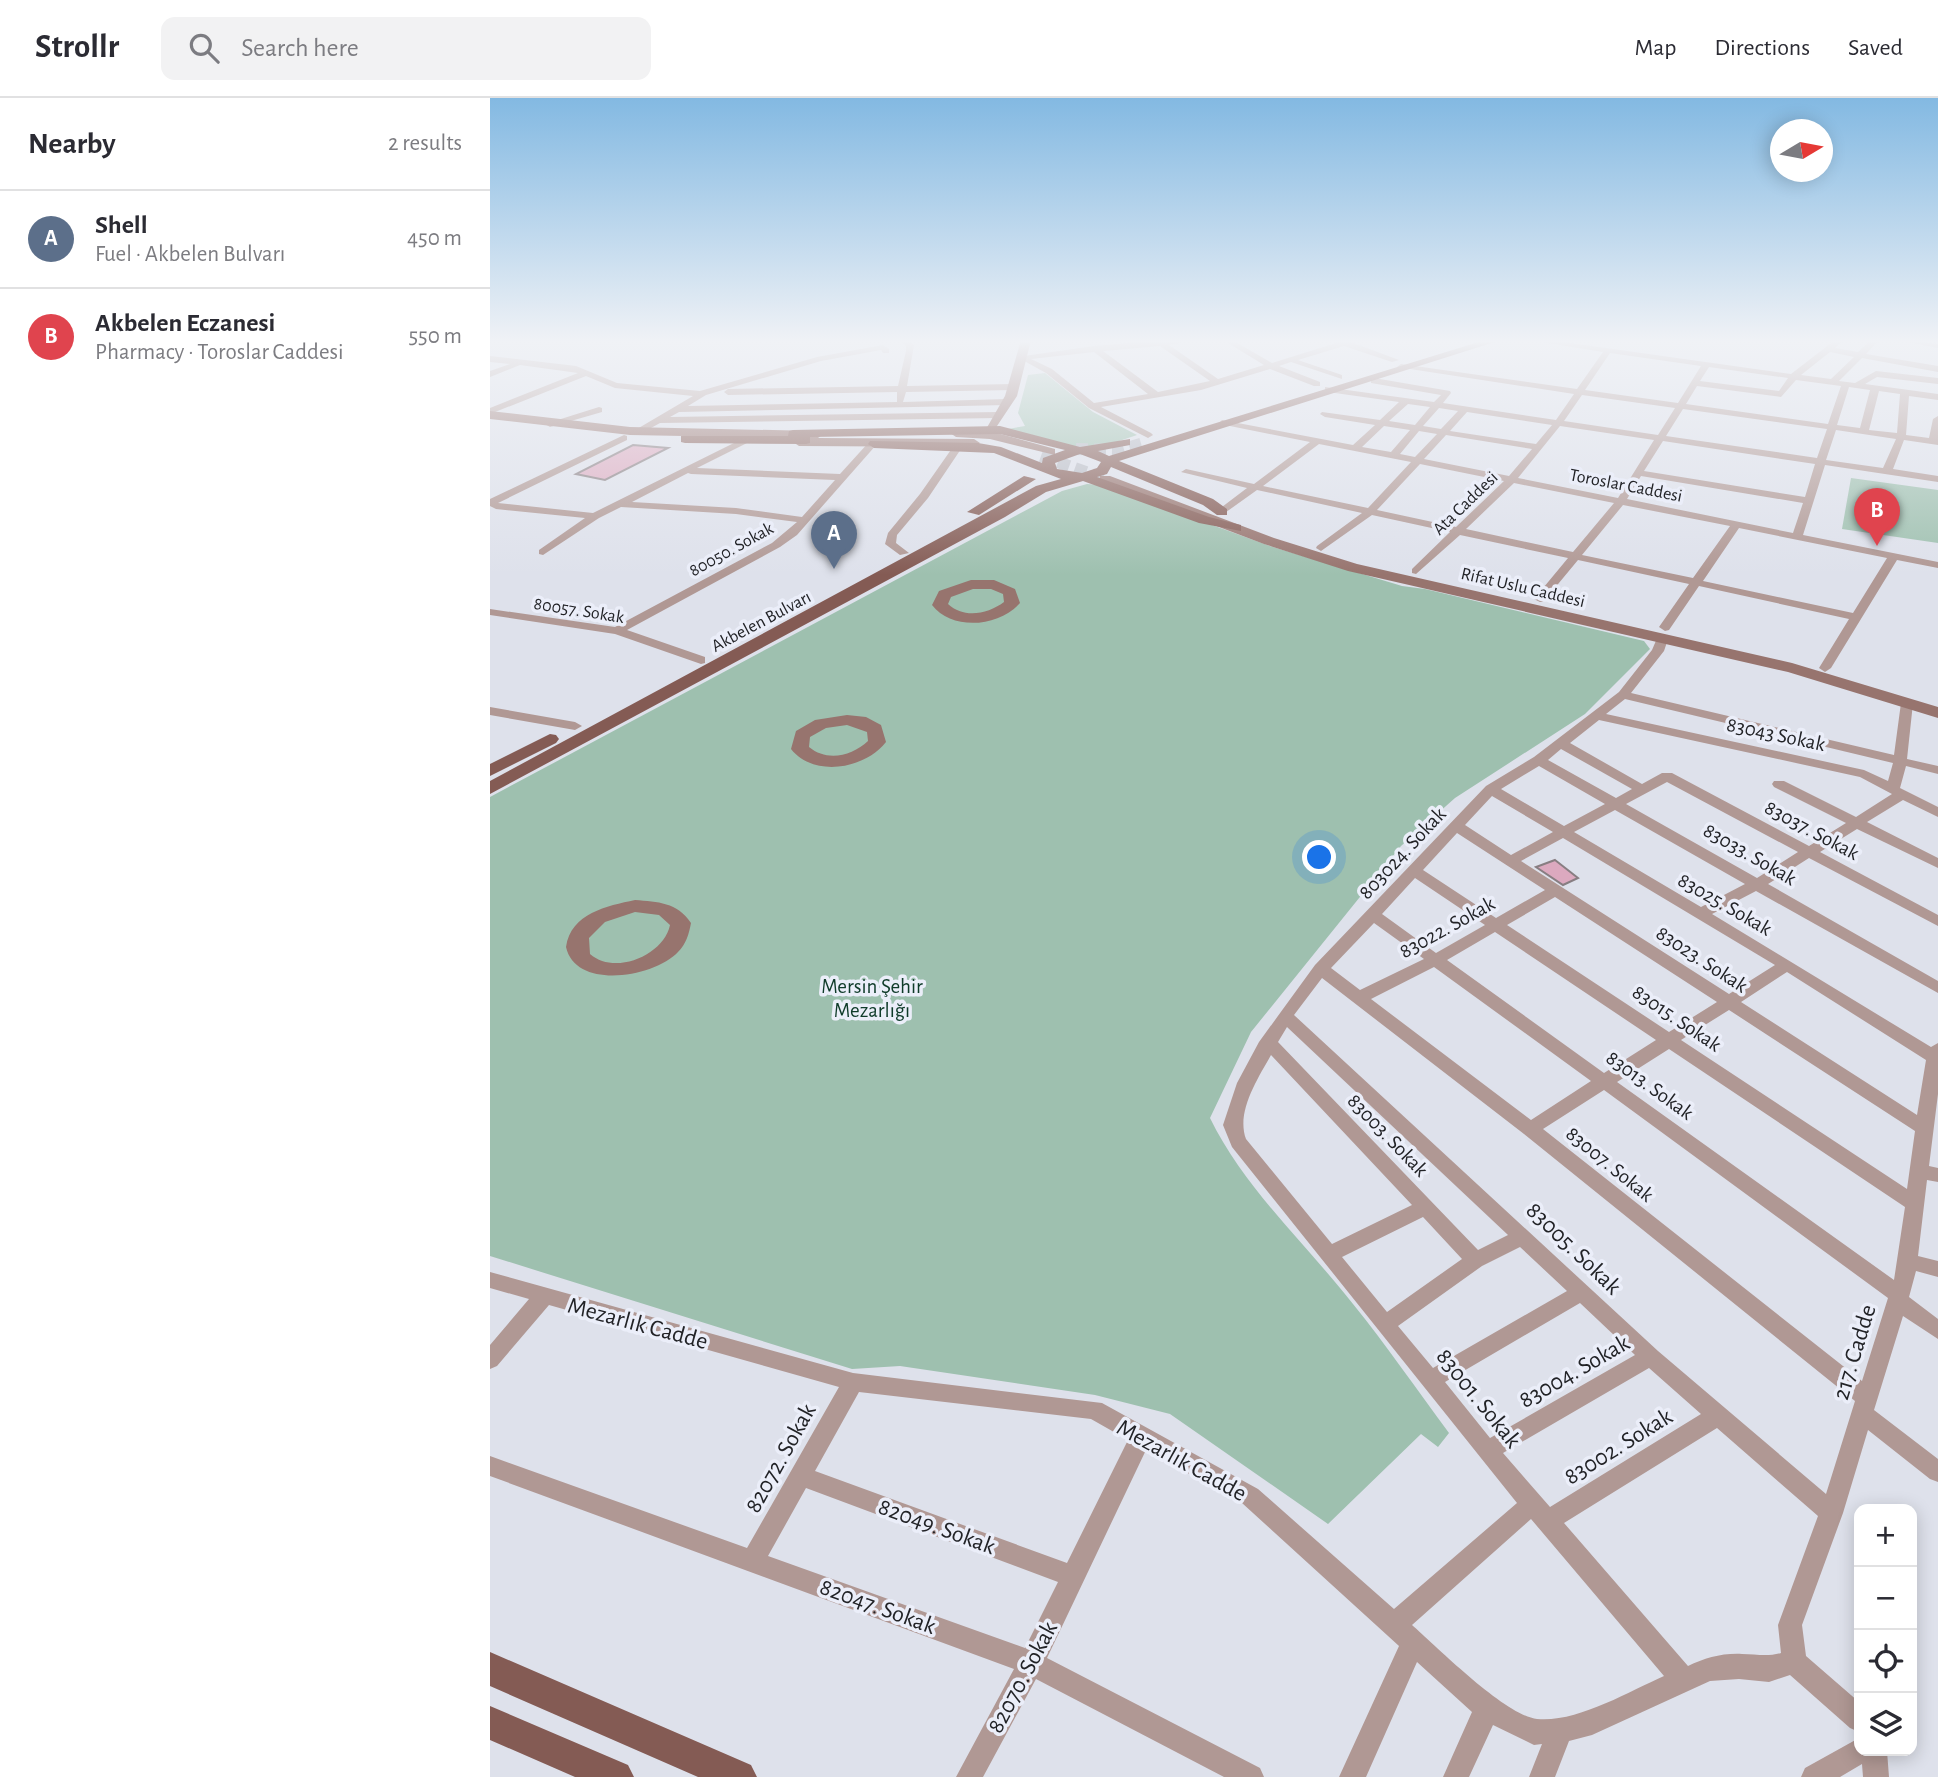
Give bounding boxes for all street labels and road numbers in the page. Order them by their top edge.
street label: Toroslar Caddesi [1568,466,1684,506]
street label: Ata Caddesi [1430,469,1502,539]
street label: 80050. Sokak [686,519,777,580]
street label: Rifat Uslu Caddesi [1459,565,1587,611]
street label: Akbelen Bulvarı [709,588,814,656]
street label: 80057. Sokak [532,595,626,627]
street label: 83043 Sokak [1725,714,1827,755]
street label: 83037. Sokak [1761,797,1863,864]
street label: 803024. Sokak [1355,803,1450,903]
street label: 83033. Sokak [1700,819,1800,890]
street label: 83025. Sokak [1674,869,1776,940]
street label: 83022. Sokak [1396,893,1499,962]
street label: 83023. Sokak [1652,922,1752,997]
street label: 83015. Sokak [1628,981,1725,1056]
street label: 83013. Sokak [1602,1047,1698,1124]
street label: 83003. Sokak [1343,1090,1432,1181]
street label: 83007. Sokak [1562,1123,1658,1206]
street label: 83005. Sokak [1521,1198,1625,1299]
street label: Mezarlık Cadde [565,1294,710,1354]
street label: 217. Cadde [1829,1302,1881,1403]
street label: 83004. Sokak [1515,1331,1634,1413]
street label: 83001. Sokak [1431,1345,1525,1453]
street label: 82072. Sokak [741,1400,821,1517]
street label: 83002. Sokak [1560,1404,1677,1489]
street label: Mezarlık Cadde [1113,1415,1250,1506]
street label: 82049. Sokak [875,1495,998,1559]
street label: 82047. Sokak [817,1575,939,1639]
street label: 82070. Sokak [984,1618,1062,1737]

